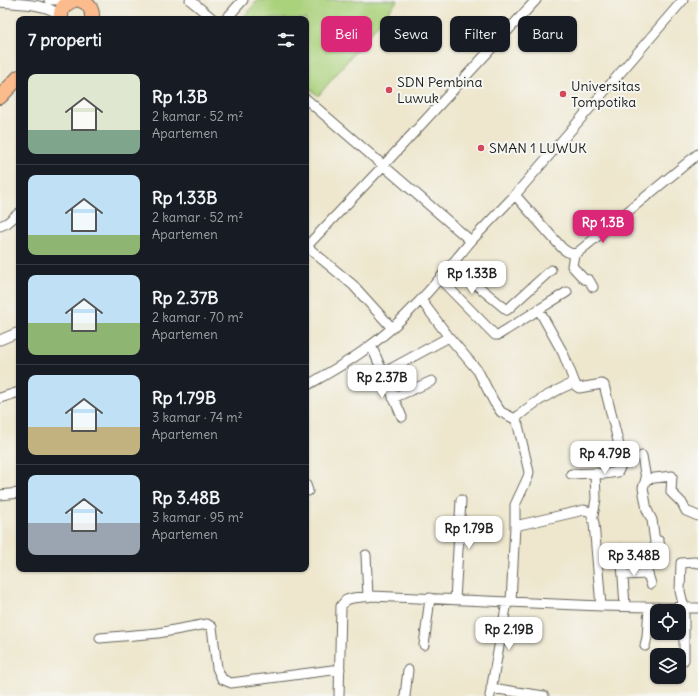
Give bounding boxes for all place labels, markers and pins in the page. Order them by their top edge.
place label: SDN Pembina Luwuk [397,73,482,107]
place label: Universitas Tompotika [571,77,640,111]
marker: SDN Pembina Luwuk [384,85,394,95]
marker: Universitas Tompotika [558,89,568,99]
place label: SMAN 1 LUWUK [489,139,587,157]
marker: SMAN 1 LUWUK [476,143,486,153]
pin: Rp 1.3B [566,210,640,244]
pin: Rp 1.33B [431,261,513,295]
pin: Rp 2.37B [341,365,423,399]
pin: Rp 4.79B [564,441,646,475]
pin: Rp 1.79B [428,516,510,550]
pin: Rp 3.48B [593,543,675,577]
pin: Rp 2.19B [468,617,550,651]

